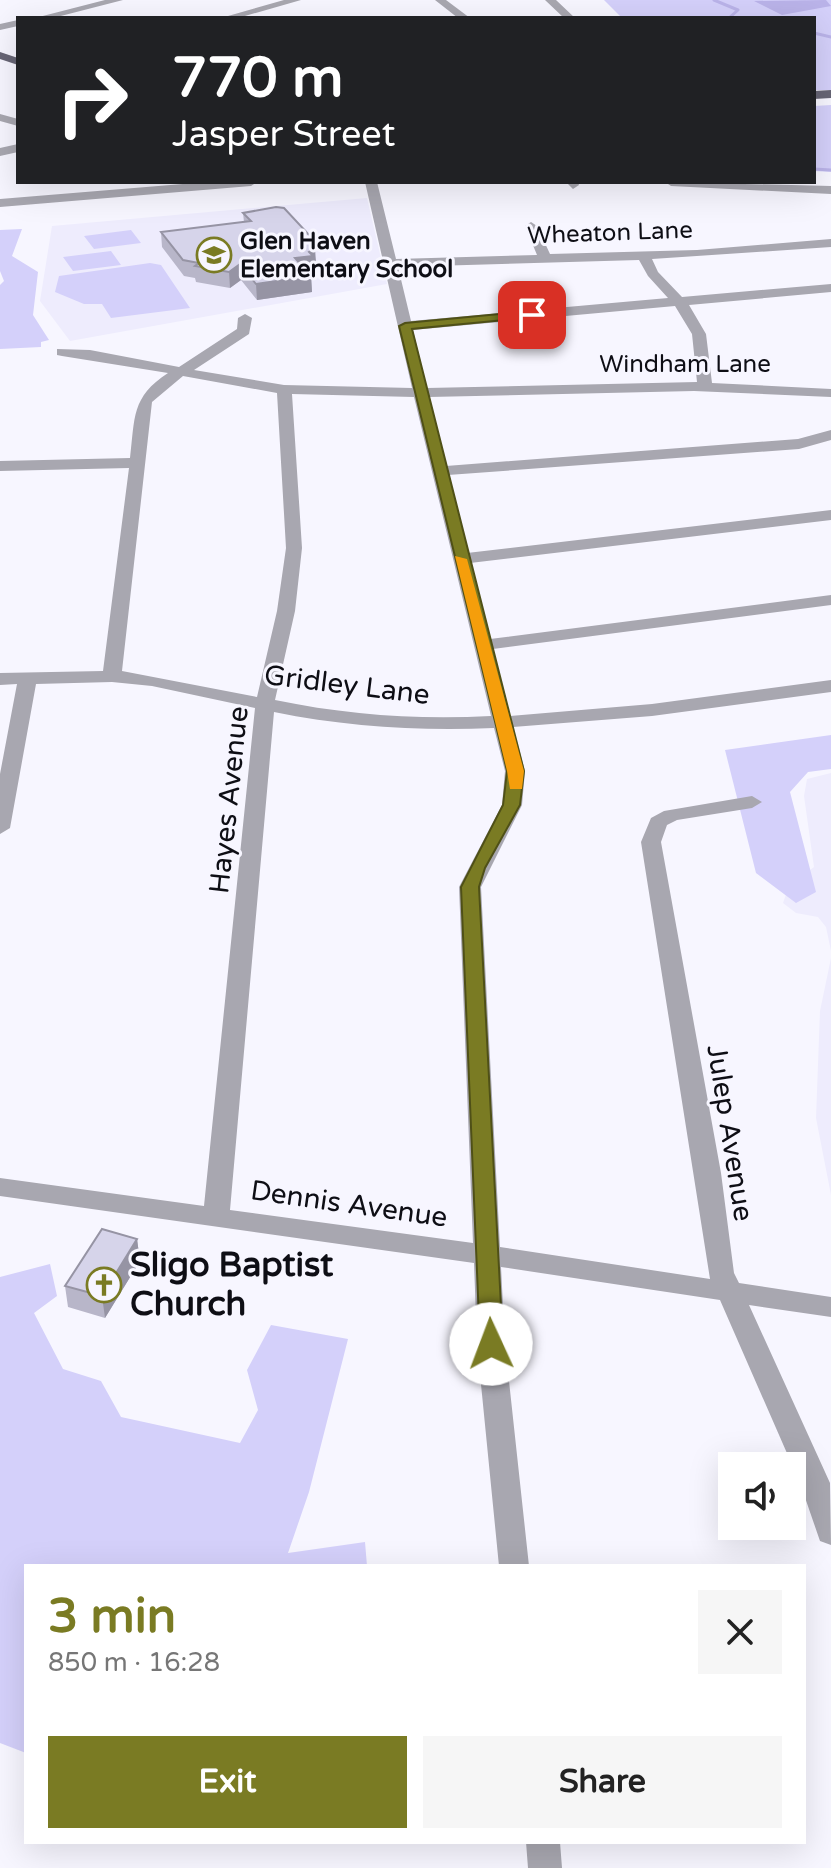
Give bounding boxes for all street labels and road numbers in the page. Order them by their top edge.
street label: Wheaton Lane [527,216,693,250]
street label: Windham Lane [599,350,771,379]
street label: Gridley Lane [262,658,432,712]
street label: Hayes Avenue [202,705,256,895]
street label: Julep Avenue [699,1042,761,1224]
street label: Dennis Avenue [248,1173,450,1235]

